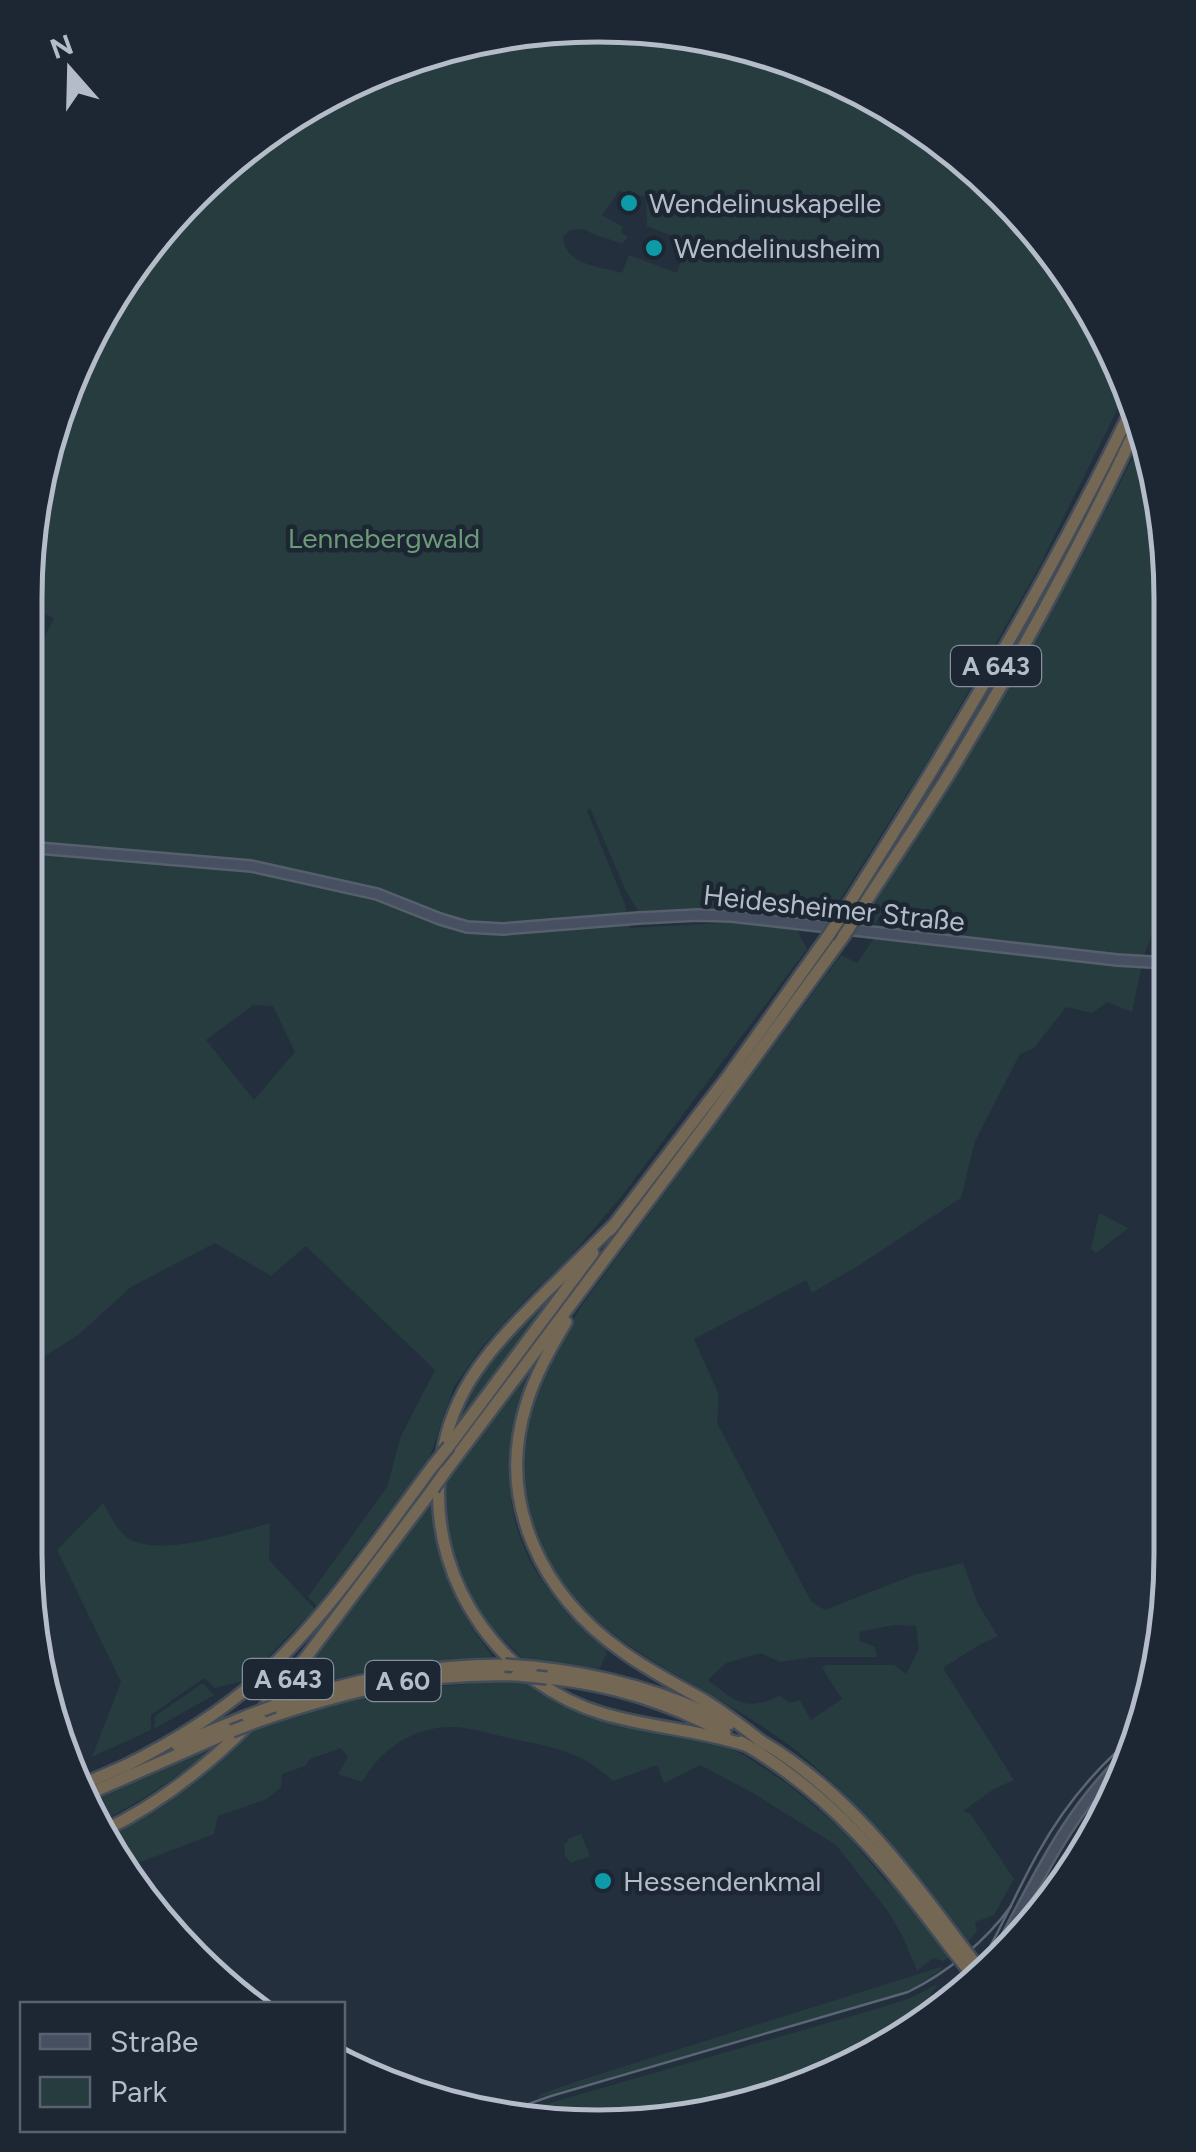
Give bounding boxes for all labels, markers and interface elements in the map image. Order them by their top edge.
north arrow [20,20,120,120]
text: N [45,27,77,66]
place label: Wendelinuskapelle [649,186,881,220]
marker: Wendelinuskapelle [618,192,640,214]
place label: Wendelinusheim [674,231,881,265]
marker: Wendelinusheim [643,237,665,259]
park label: Lennebergwald [288,521,480,555]
road number: A 643 [951,646,1041,686]
street label: Heidesheimer Straße [701,877,967,939]
road number: A 643 [243,1659,333,1699]
road number: A 60 [366,1661,440,1701]
place label: Hessendenkmal [623,1864,821,1898]
marker: Hessendenkmal [592,1870,614,1892]
legend [20,2002,345,2132]
text: Straße [110,2023,199,2060]
text: Park [110,2073,168,2110]

